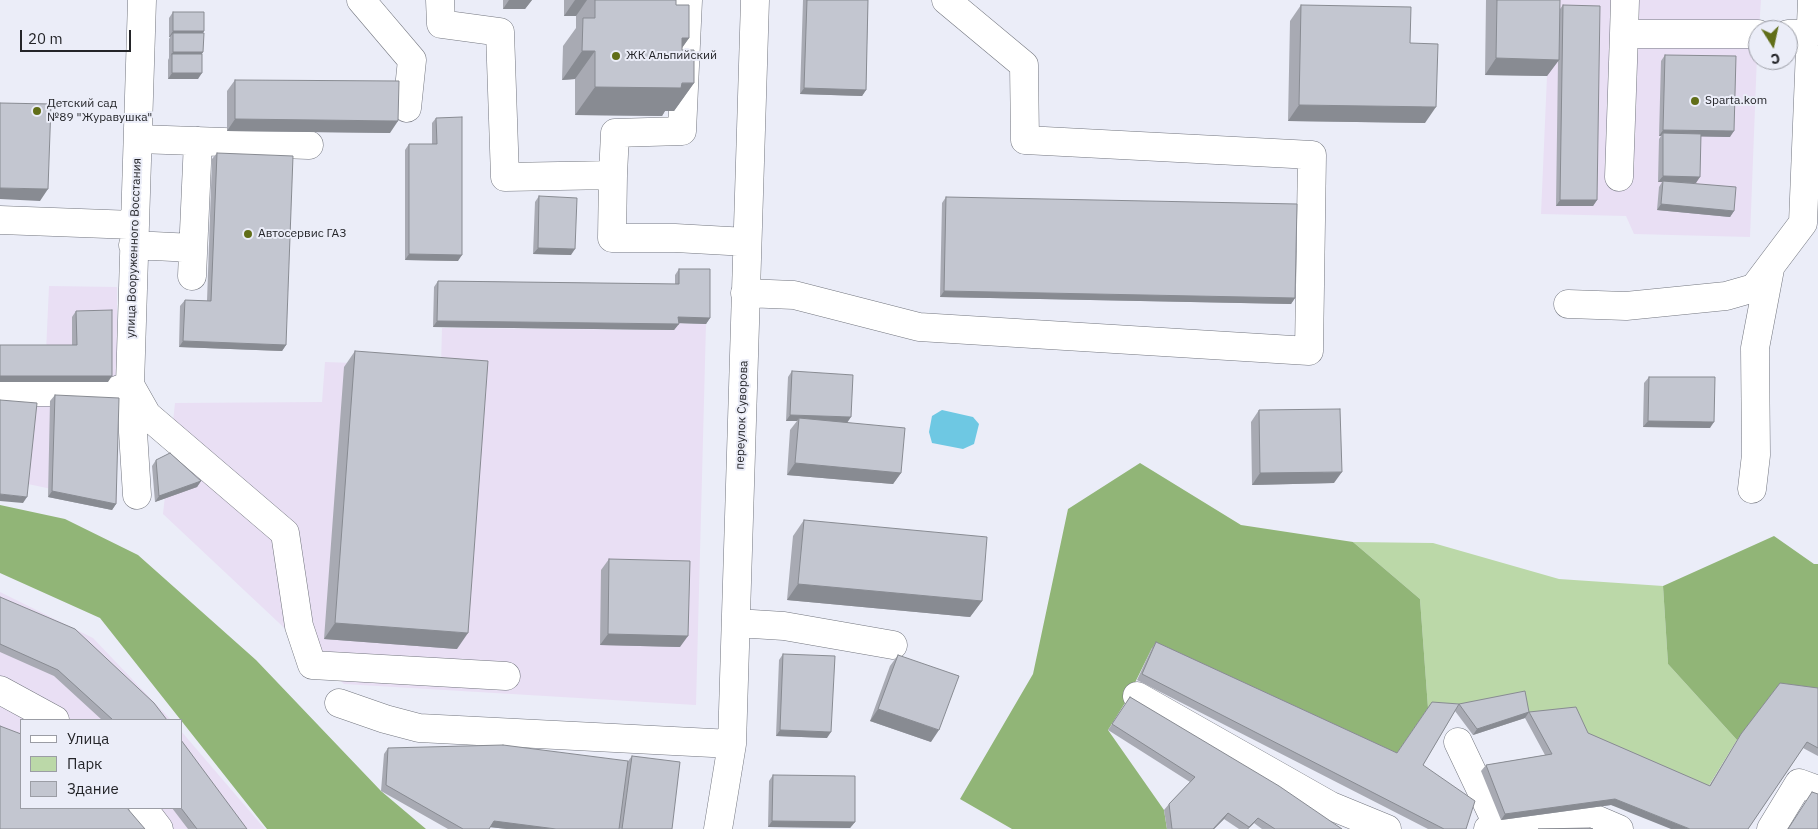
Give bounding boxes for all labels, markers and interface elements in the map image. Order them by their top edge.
scale bar [22,20,134,52]
north arrow [1748,20,1798,70]
text: 20 m [28,29,63,48]
place label: ЖК Альпийский [626,49,717,63]
text: С [1769,49,1781,68]
marker: ЖК Альпийский [610,50,622,62]
place label: Sparta.kom [1705,94,1767,108]
marker: Sparta.kom [1689,95,1701,107]
place label: Детский сад №89 "Журавушка" [47,97,152,125]
marker: Детский сад №89 "Журавушка" [31,105,43,117]
street label: улица Вооруженного Восстания [124,158,144,338]
place label: Автосервис ГАЗ [258,227,346,241]
marker: Автосервис ГАЗ [242,228,254,240]
street label: переулок Суворова [733,360,751,470]
legend [20,719,182,809]
text: Улица [67,729,109,748]
text: Парк [67,754,102,773]
text: Здание [67,779,119,798]

